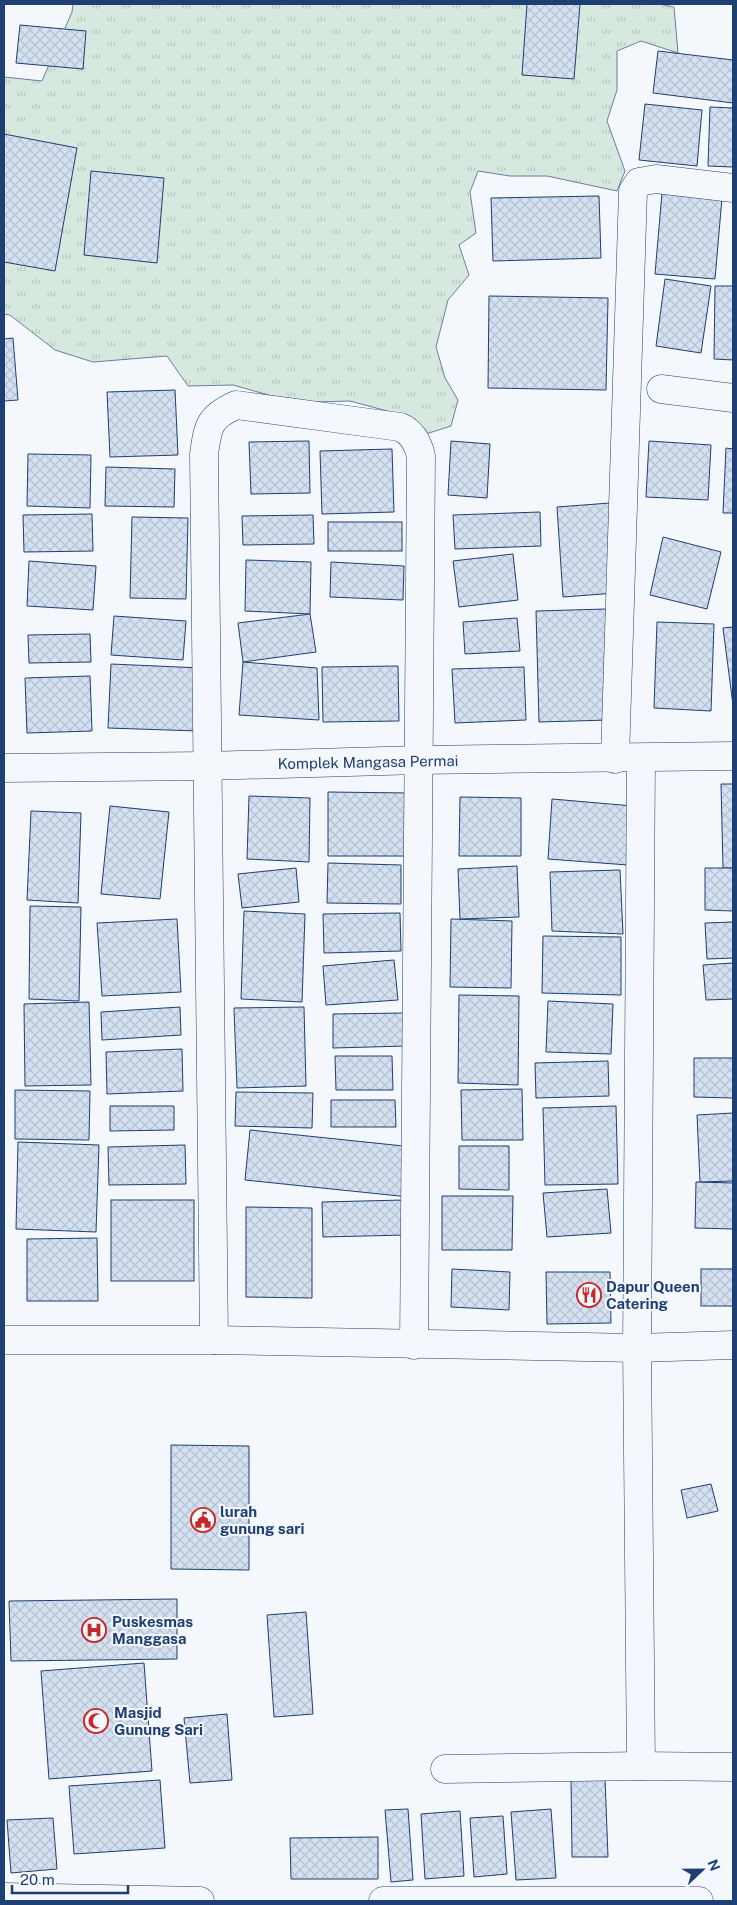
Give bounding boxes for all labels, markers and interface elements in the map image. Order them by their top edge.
street label: Komplek Mangasa Permai [277,752,459,772]
place label: Dapur Queen Catering [606,1278,700,1312]
restaurant icon: Dapur Queen Catering [576,1282,602,1308]
place label: lurah gunung sari [220,1503,304,1537]
public building icon: lurah gunung sari [190,1507,216,1533]
place label: Puskesmas Manggasa [112,1613,193,1647]
hospital icon: Puskesmas Manggasa [81,1617,107,1643]
place label: Masjid Gunung Sari [114,1704,203,1738]
mosque icon: Masjid Gunung Sari [83,1708,109,1734]
north arrow [677,1845,727,1895]
text: N [705,1857,724,1873]
scale bar [12,1862,129,1894]
text: 20 m [20,1871,55,1888]

